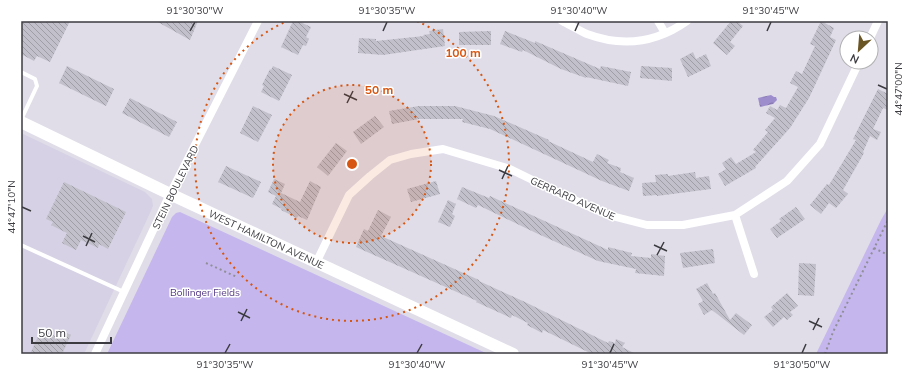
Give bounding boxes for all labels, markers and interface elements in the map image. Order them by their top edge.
text: 91°30'30"W [167,4,223,17]
text: 91°30'35"W [359,4,415,17]
text: 91°30'40"W [551,4,607,17]
text: 91°30'45"W [743,4,799,17]
north arrow [839,30,879,70]
text: 100 m [445,45,481,60]
text: N [848,51,861,67]
text: 44°47'00"N [892,62,905,116]
text: 50 m [365,82,393,97]
street label: STEIN BOULEVARD [149,143,201,231]
centre of rings [345,157,359,171]
street label: GERRARD AVENUE [528,174,617,223]
text: 44°47'10"N [5,180,18,234]
street label: WEST HAMILTON AVENUE [207,207,326,272]
park label: Bollinger Fields [170,286,240,299]
scale bar [32,319,111,345]
text: 50 m [38,325,66,340]
text: 91°30'35"W [197,358,253,371]
text: 91°30'40"W [389,358,445,371]
text: 91°30'45"W [582,358,638,371]
text: 91°30'50"W [774,358,830,371]

